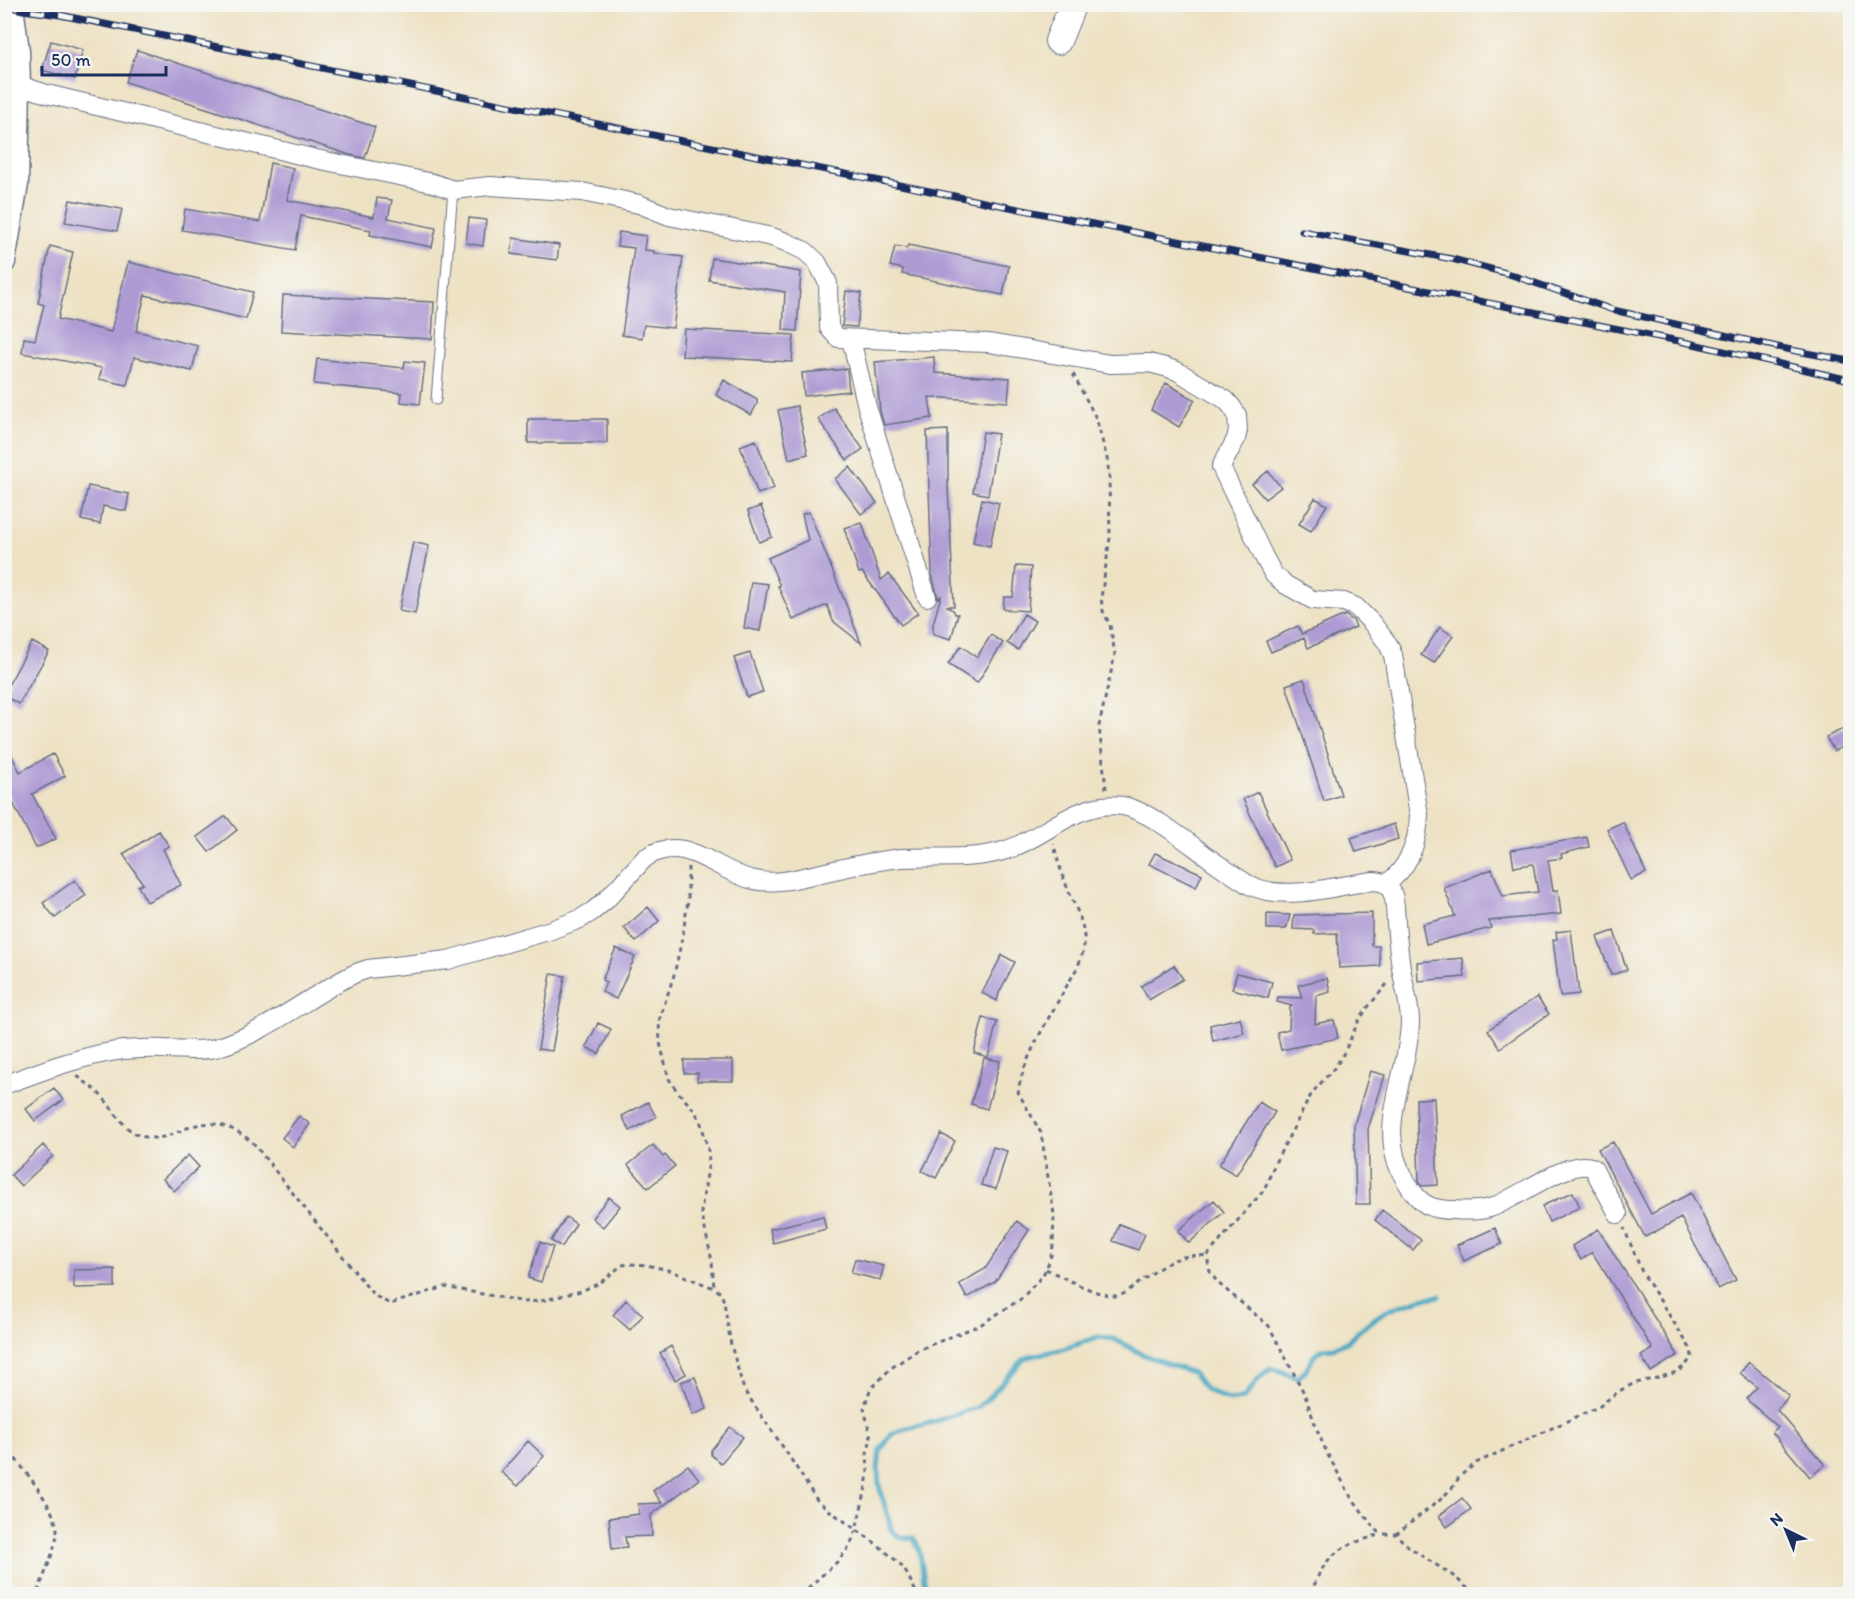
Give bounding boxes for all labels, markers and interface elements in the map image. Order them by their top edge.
scale bar [42,39,166,77]
text: 50 m [51,49,91,71]
north arrow [1756,1500,1816,1560]
text: N [1766,1509,1787,1530]

